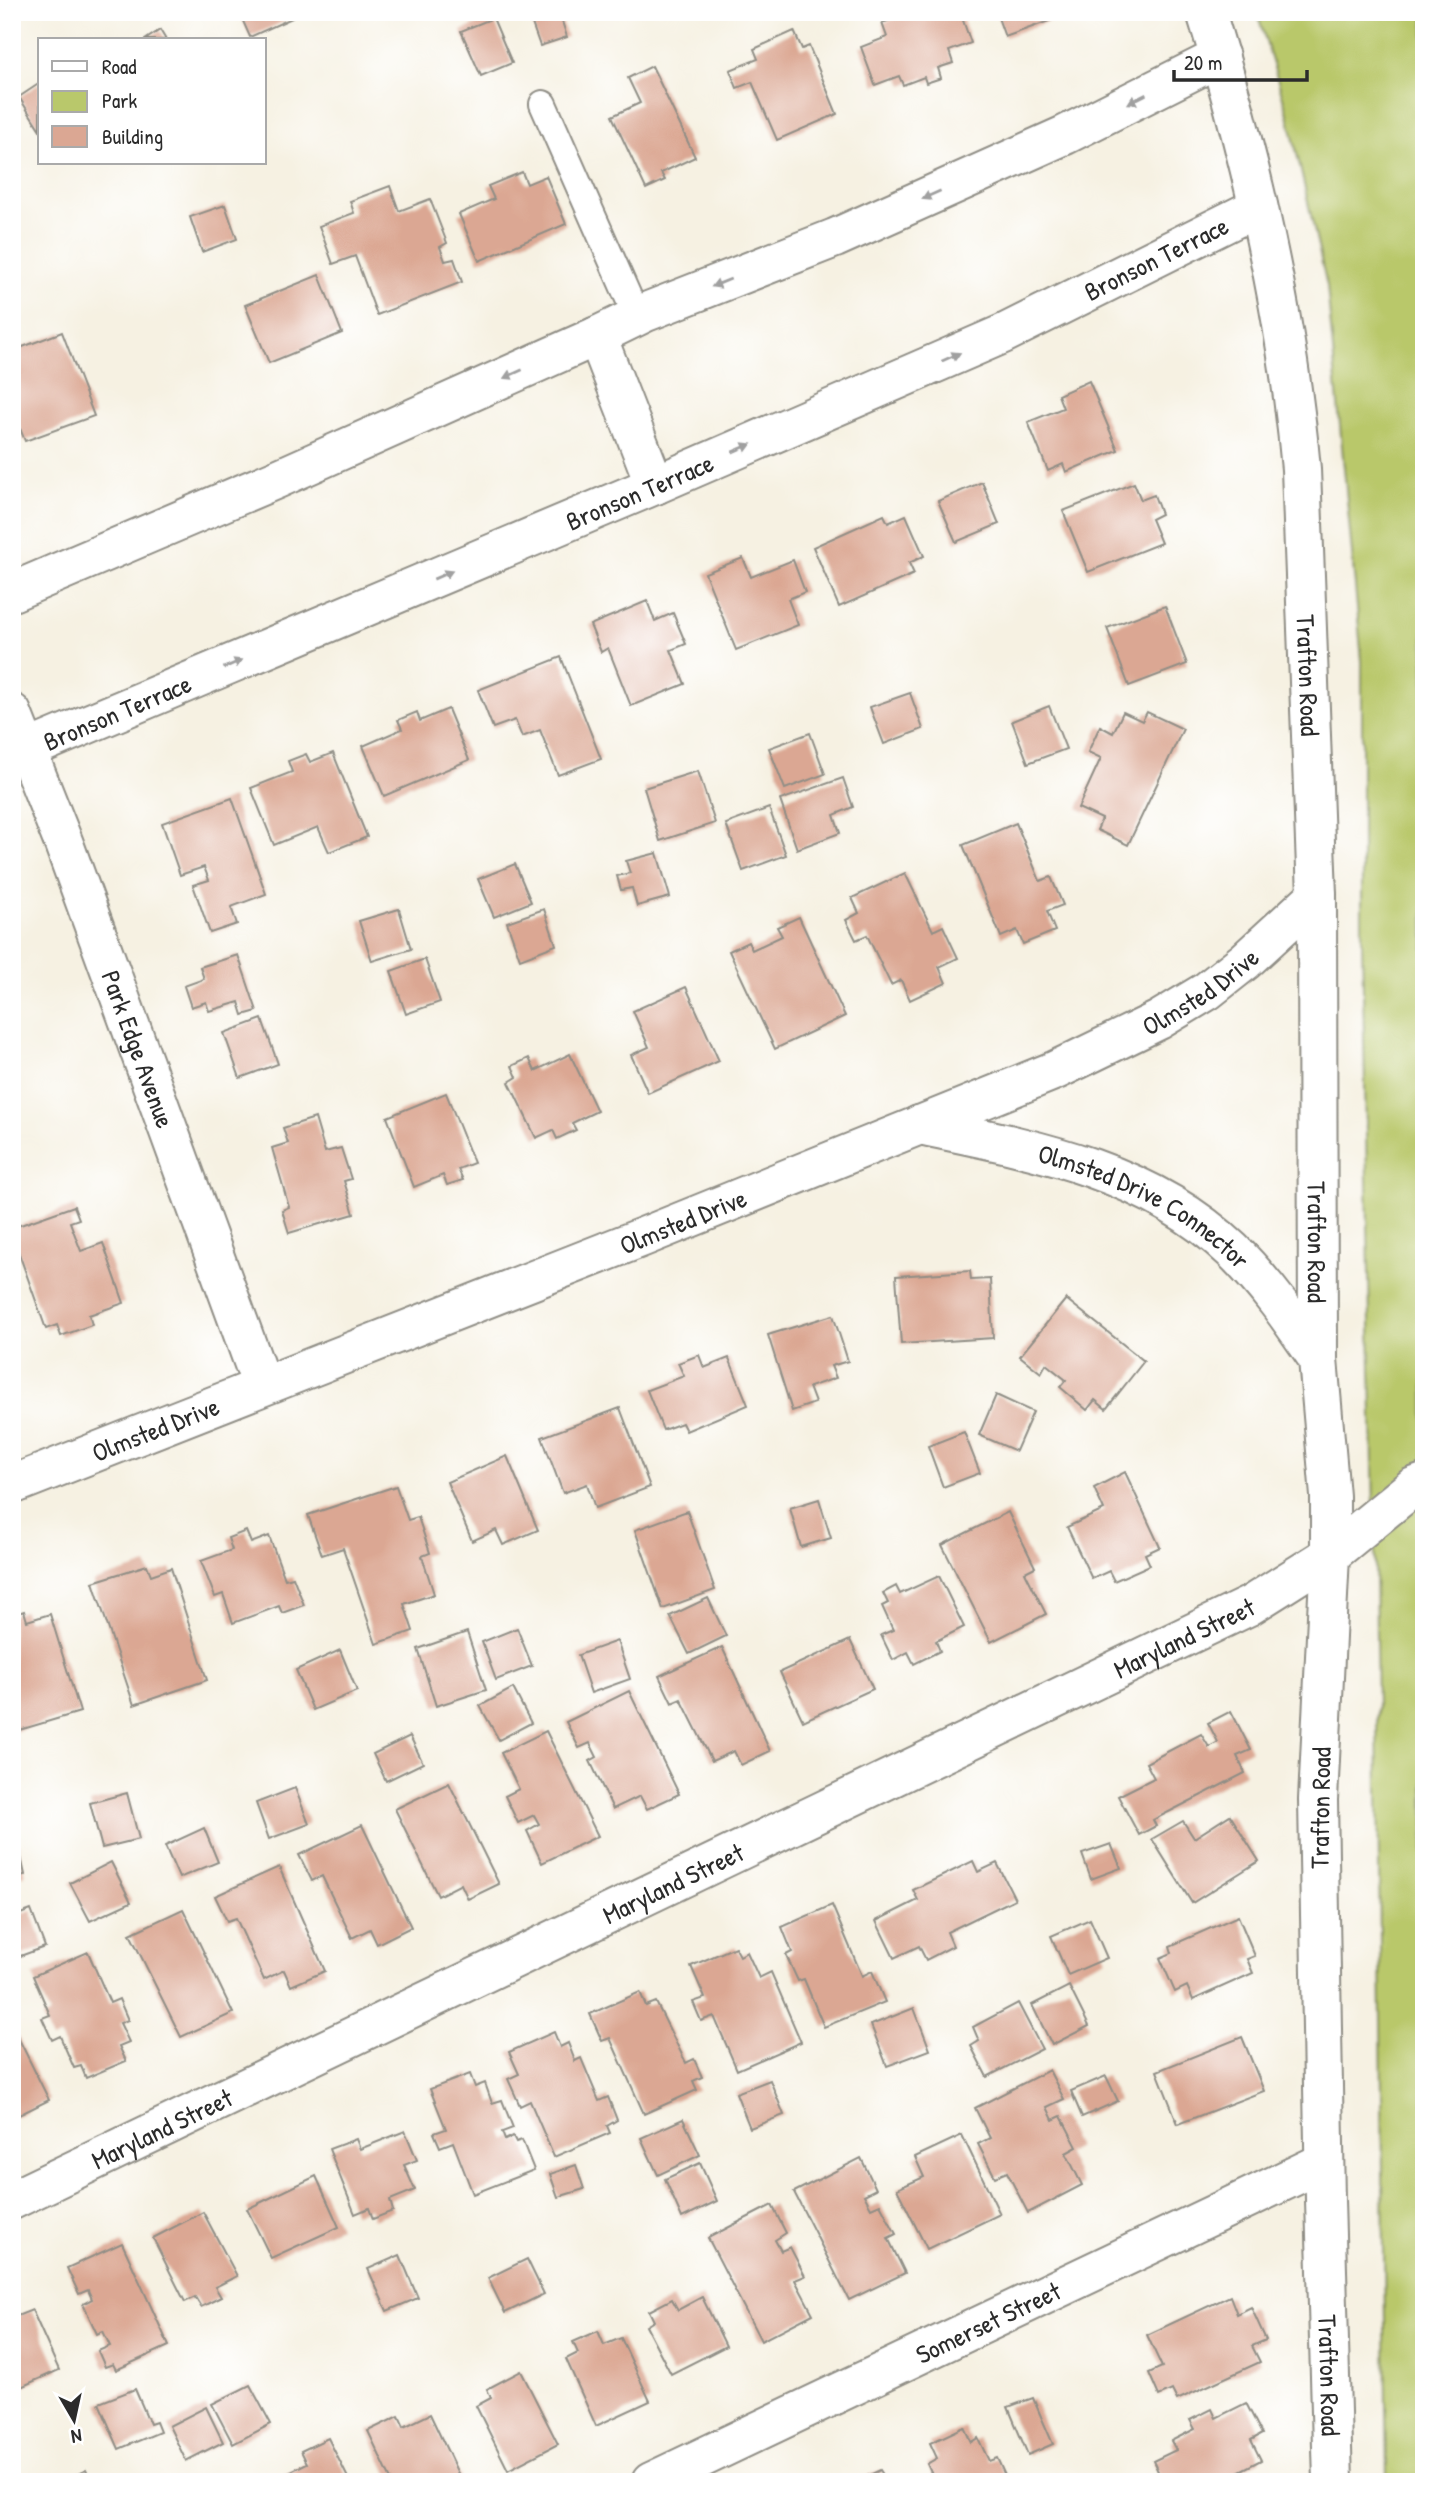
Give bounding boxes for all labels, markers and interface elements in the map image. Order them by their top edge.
legend [38,38,266,164]
scale bar [1174,38,1306,82]
text: 20 m [1184,48,1222,77]
text: Road [102,52,136,81]
text: Park [102,86,137,115]
one-way arrow [1127,93,1147,104]
text: Building [102,122,163,151]
one-way arrow [921,189,941,201]
street label: Bronson Terrace [1078,207,1234,308]
one-way arrow [711,277,732,288]
one-way arrow [941,351,961,363]
one-way arrow [503,368,523,380]
one-way arrow [732,442,753,453]
street label: Bronson Terrace [560,444,719,538]
one-way arrow [433,569,453,581]
street label: Trafton Road [1289,614,1329,737]
one-way arrow [223,658,244,669]
street label: Bronson Terrace [38,665,196,758]
street label: Olmsted Drive [1136,940,1266,1043]
street label: Park Edge Avenue [94,965,184,1132]
street label: Olmsted Drive Connector [1035,1135,1258,1276]
street label: Olmsted Drive [615,1180,751,1262]
street label: Trafton Road [1300,1181,1335,1303]
street label: Olmsted Drive [87,1388,224,1469]
street label: Maryland Street [1108,1588,1261,1686]
street label: Trafton Road [1301,1747,1339,1869]
street label: Maryland Street [597,1834,750,1931]
street label: Maryland Street [85,2079,239,2177]
street label: Somerset Street [910,2272,1067,2371]
street label: Trafton Road [1311,2314,1349,2436]
north arrow [38,2386,108,2456]
text: N [70,2423,84,2450]

